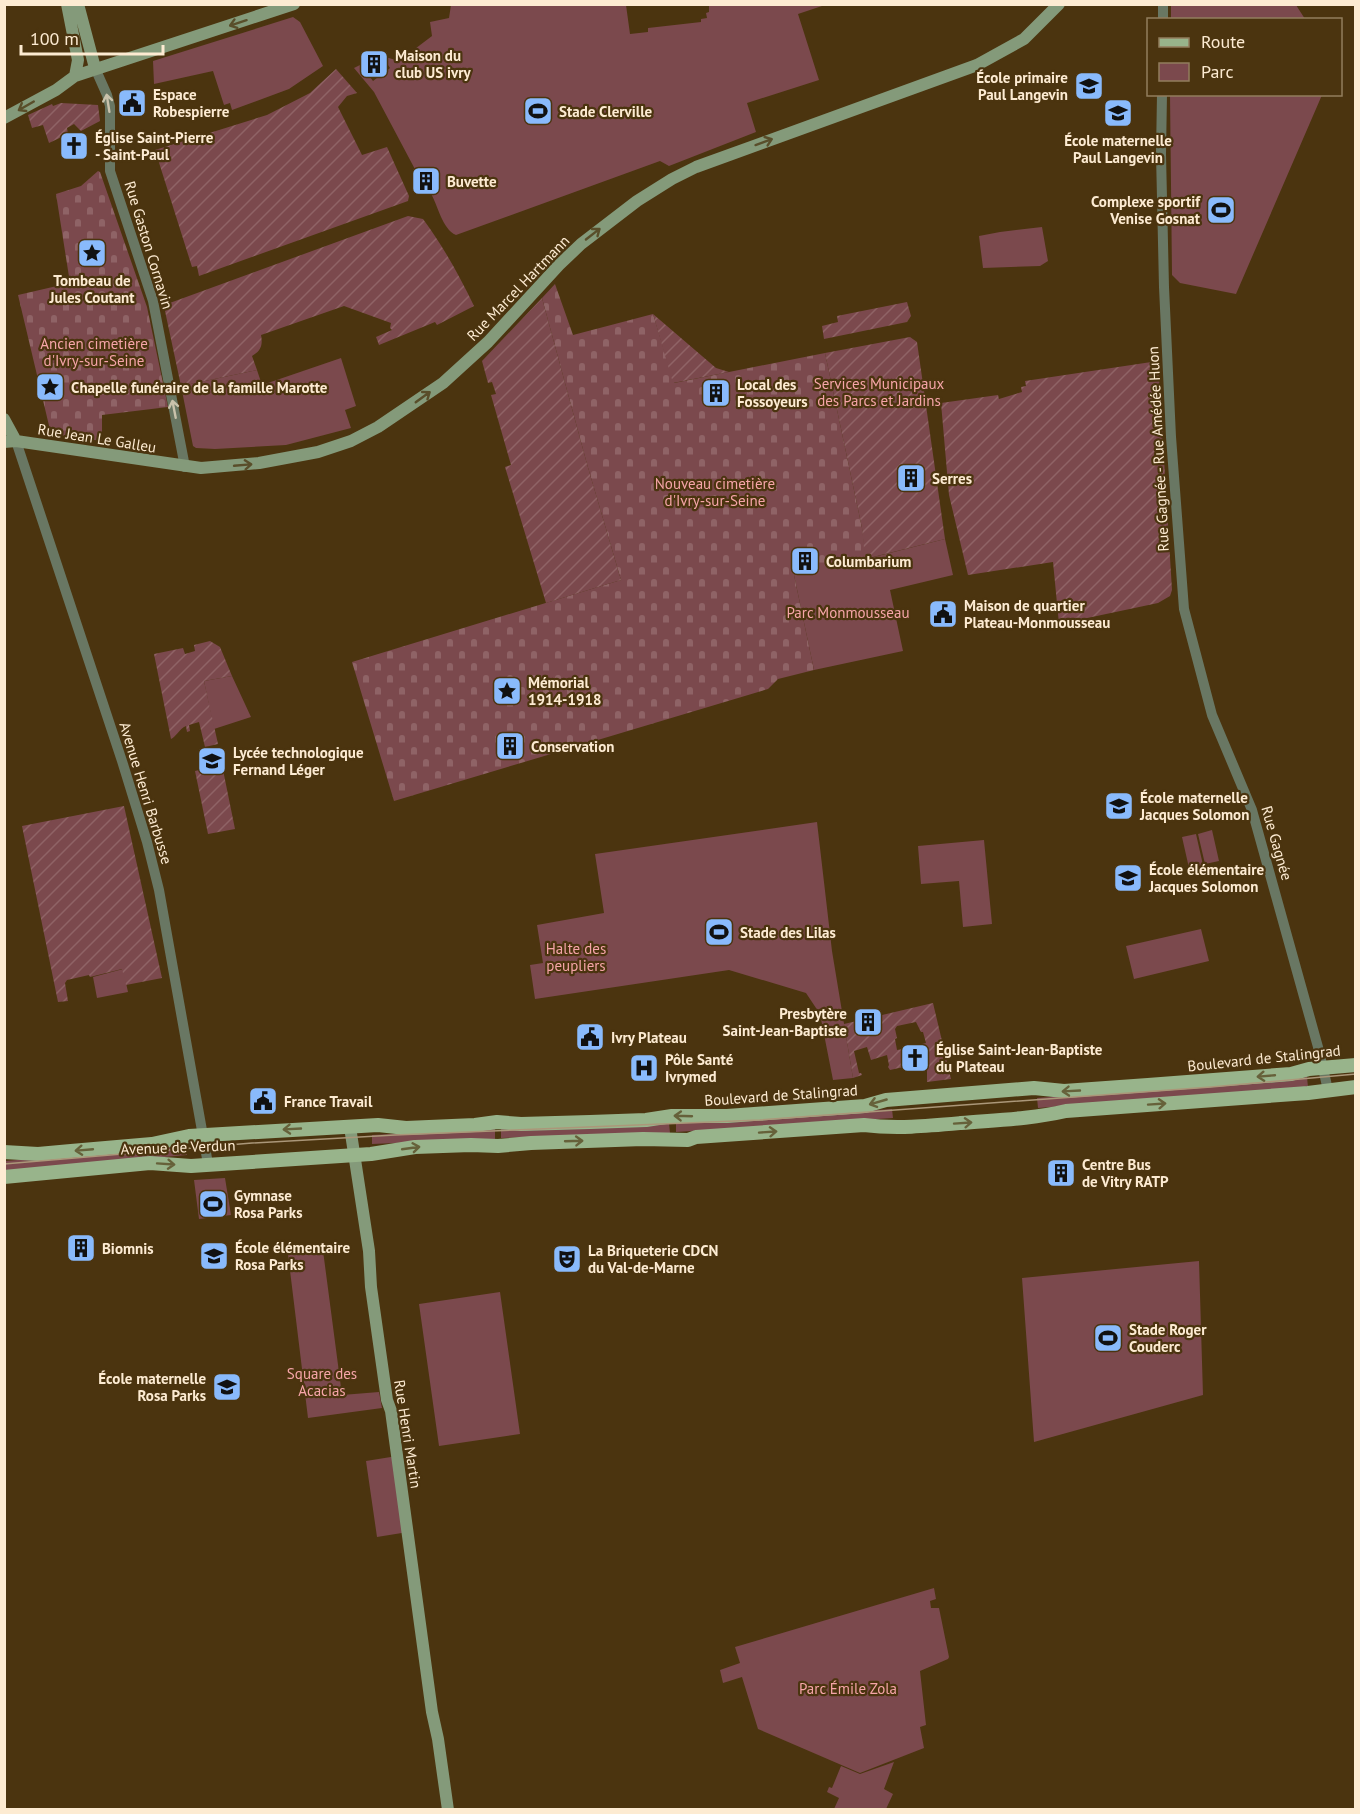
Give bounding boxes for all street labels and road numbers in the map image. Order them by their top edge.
street label: Rue Gaston Cornavin [120,179,178,311]
street label: Rue Marcel Hartmann [463,231,573,345]
street label: Rue Gagnée - Rue Amédée Huon [1143,346,1173,552]
street label: Rue Jean Le Galleu [36,419,158,457]
street label: Avenue Henri Barbusse [115,720,177,866]
street label: Rue Gagnée [1257,804,1297,882]
street label: Boulevard de Stalingrad [1186,1041,1342,1075]
street label: Boulevard de Stalingrad [704,1080,858,1110]
street label: Avenue de Verdun [120,1136,236,1158]
street label: Rue Henri Martin [390,1378,426,1490]

